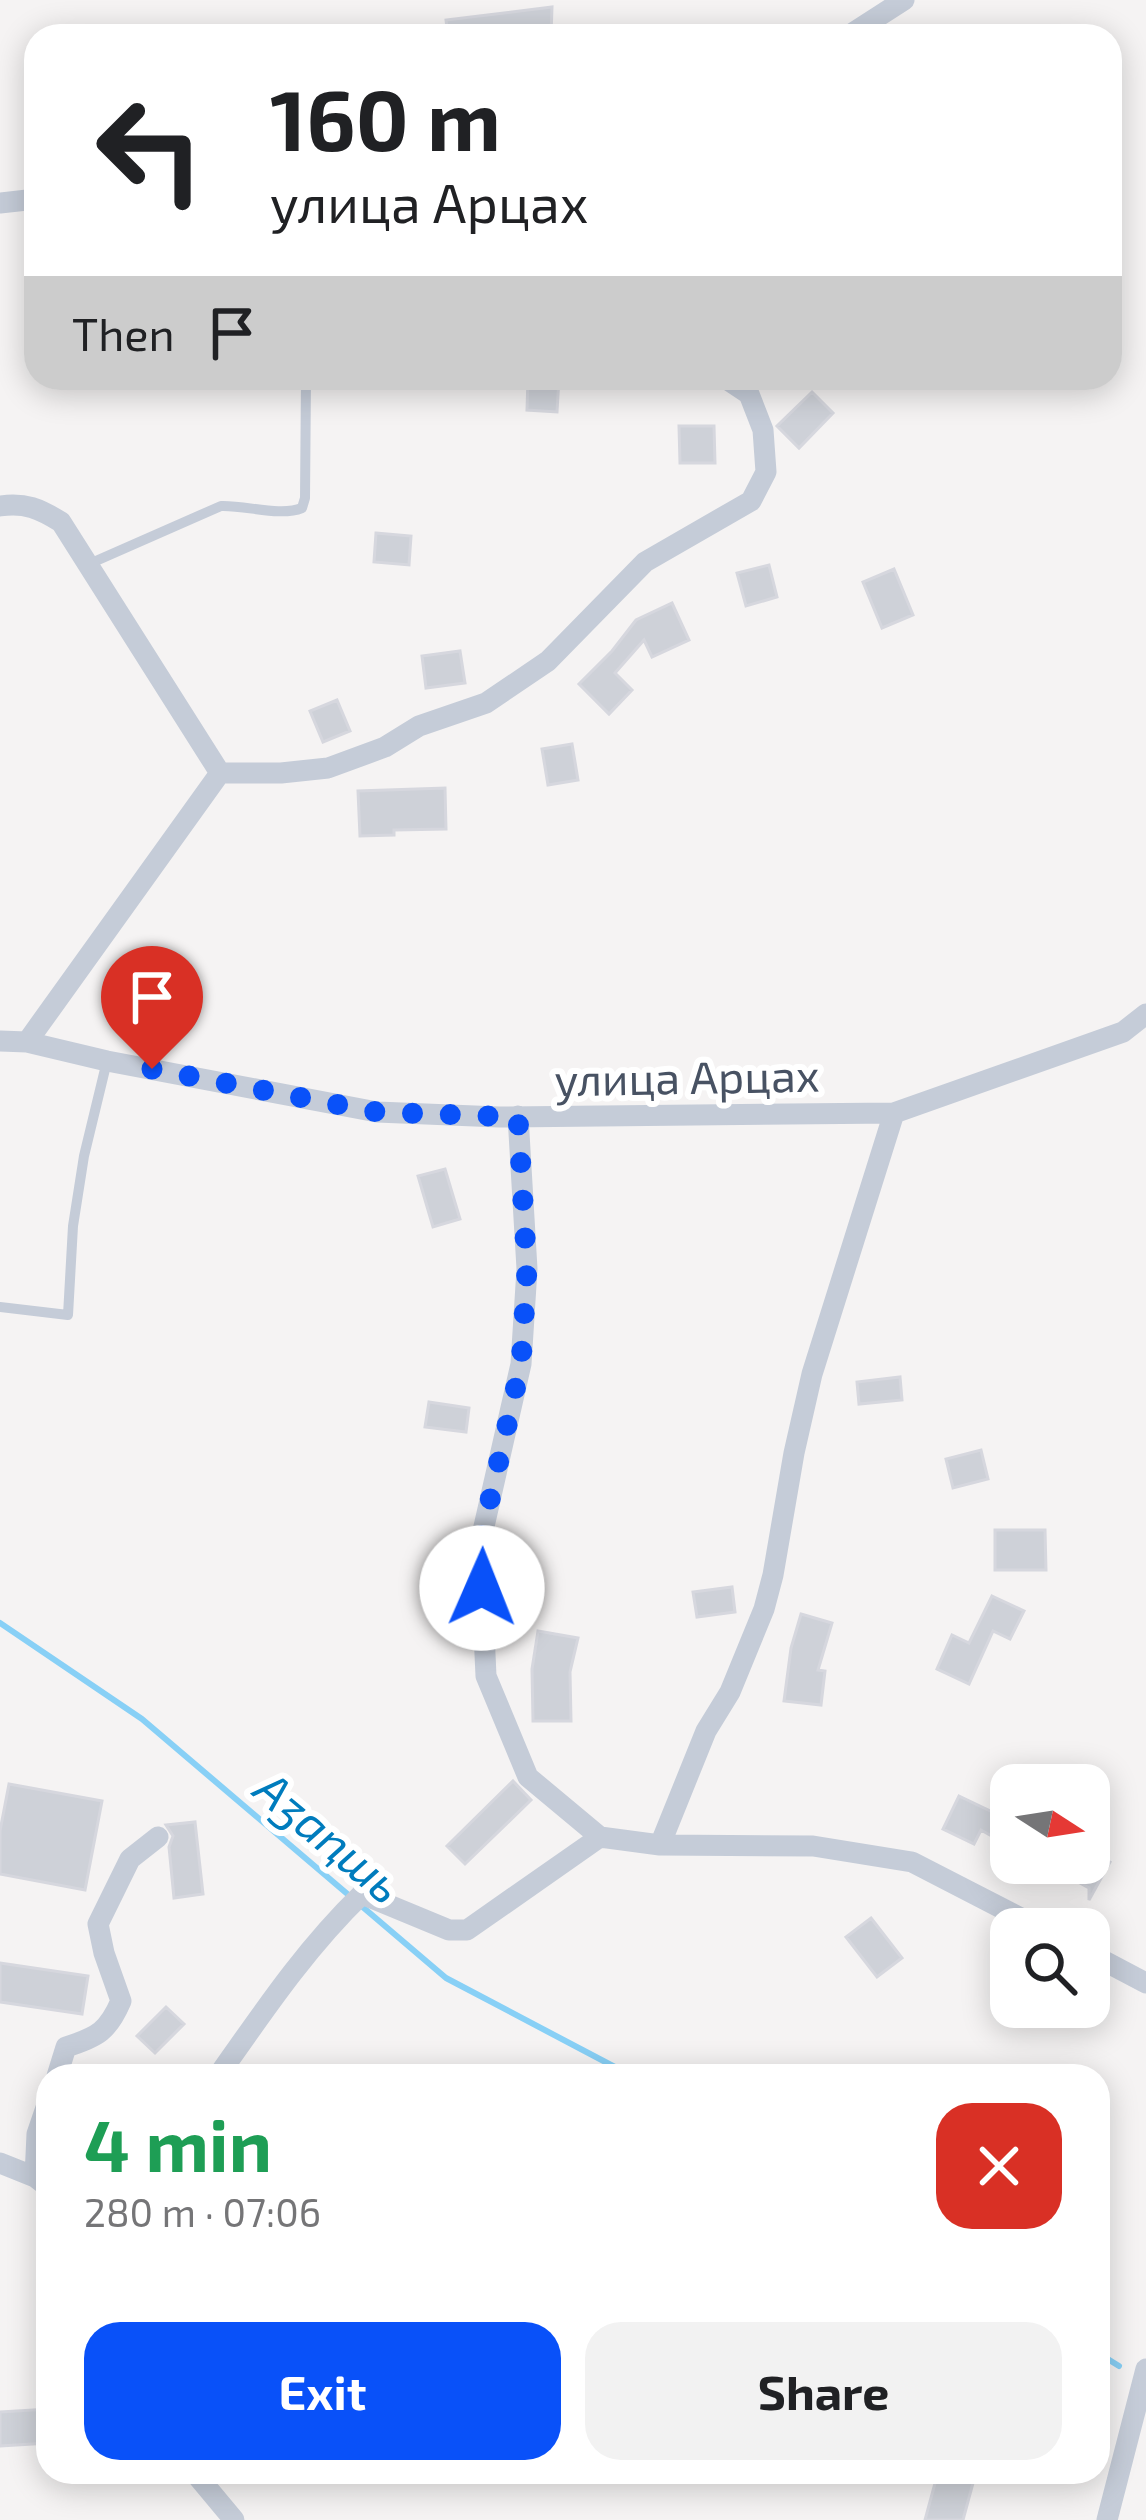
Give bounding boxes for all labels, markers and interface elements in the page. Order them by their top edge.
text: 160 m [270,67,501,168]
icon: left [72,72,228,228]
text: улица Арцах [270,169,589,234]
icon: arrive [199,300,265,366]
text: Then [72,306,175,360]
pin [101,946,203,1069]
icon: arrive [119,964,185,1030]
street label: улица Арцах [554,1047,820,1106]
position arrow [419,1525,545,1651]
water label: Аӡаԥшь [242,1756,415,1915]
north arrow [990,1764,1110,1884]
map controls [990,1764,1110,2028]
button: search [990,1908,1110,2028]
text: 4 min [84,2100,272,2186]
button: close [936,2103,1062,2229]
text: 280 m · 07:06 [84,2188,321,2235]
button: Exit [84,2322,561,2460]
button: Share [585,2322,1062,2460]

